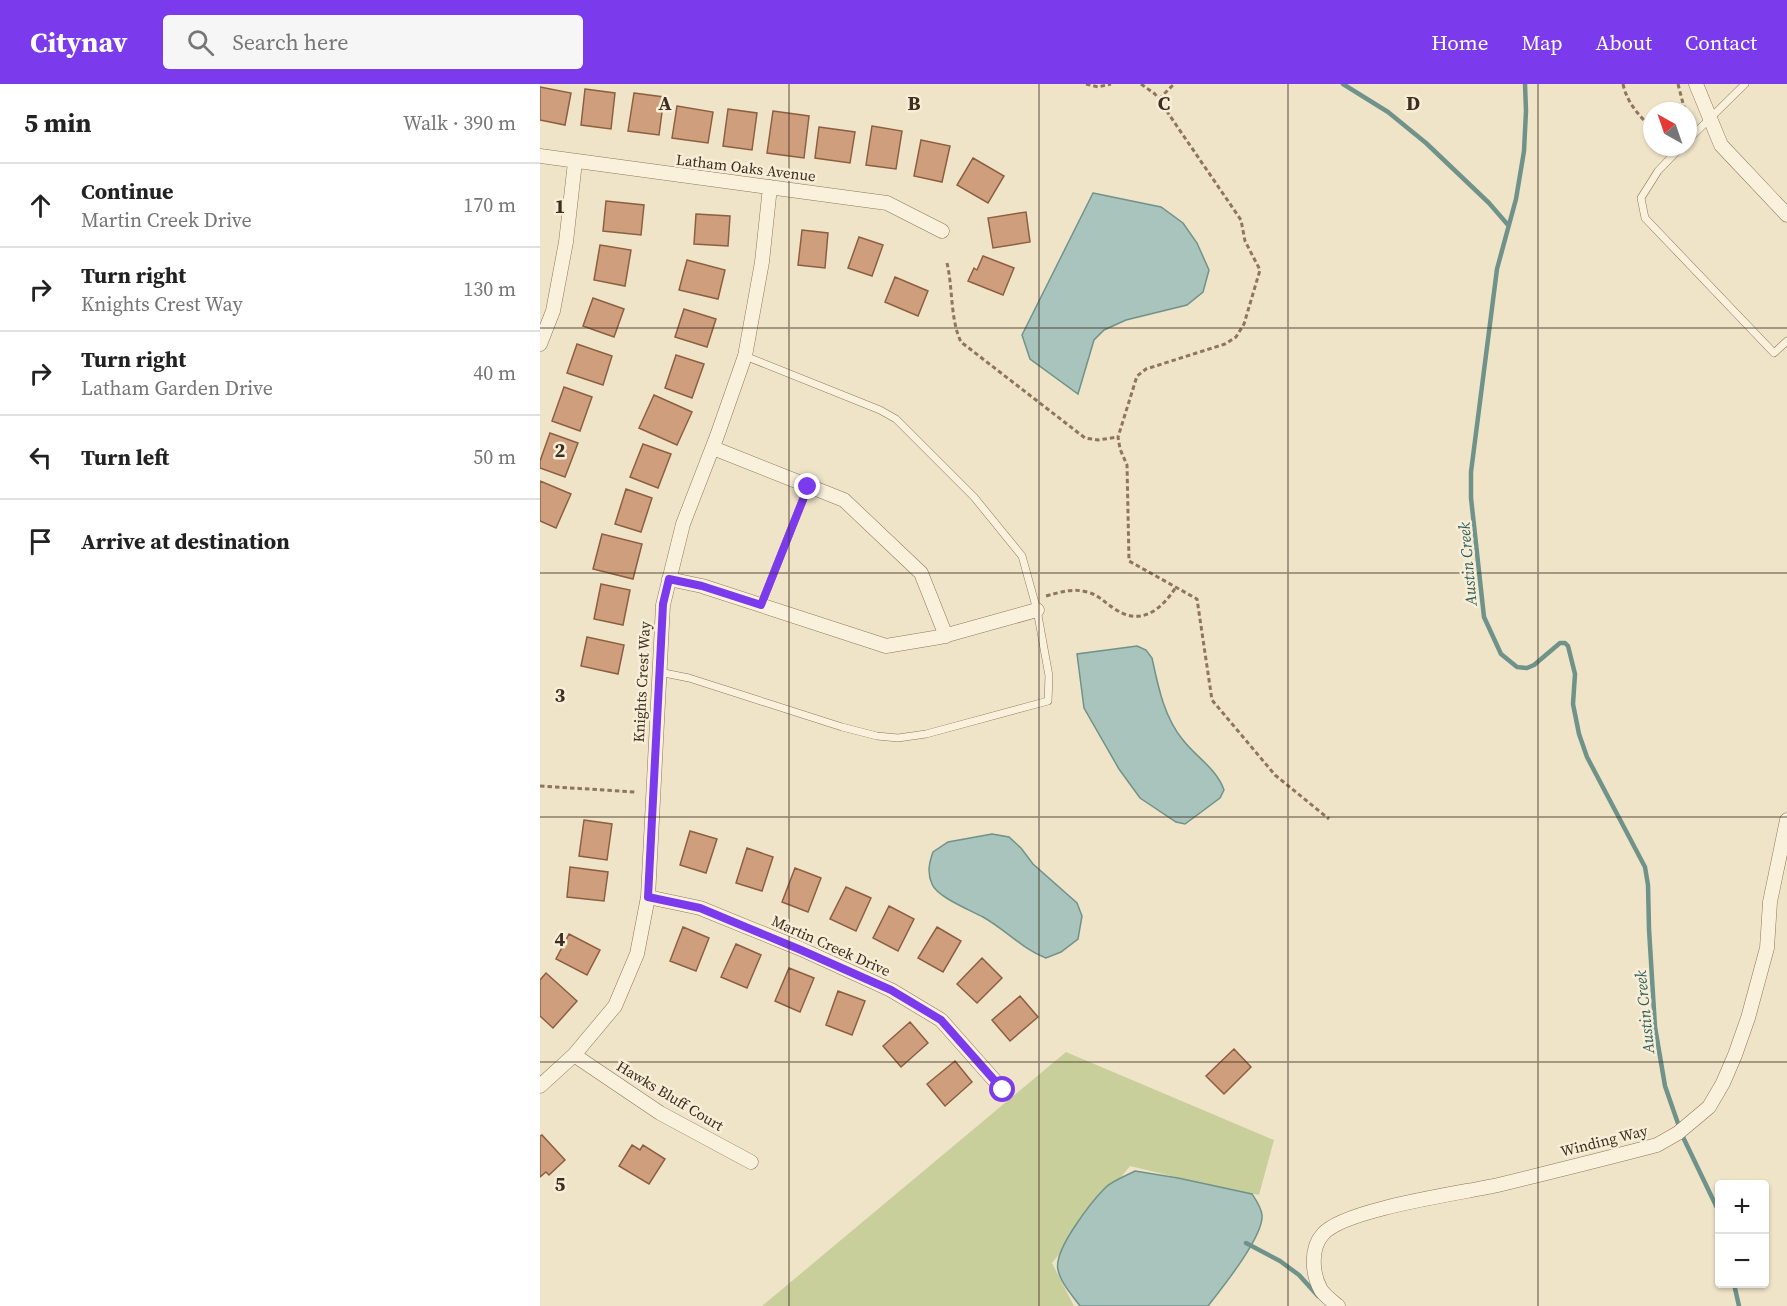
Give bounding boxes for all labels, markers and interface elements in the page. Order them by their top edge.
search box [163,15,583,69]
text: Citynav [30,23,127,61]
icon: search [184,26,217,59]
text: Search here [232,27,349,57]
text: Home [1431,28,1489,57]
text: Map [1522,28,1563,57]
text: About [1596,28,1652,57]
text: Contact [1685,28,1757,57]
text: A [658,89,672,117]
text: B [907,89,921,117]
text: C [1158,89,1170,117]
text: D [1406,89,1420,117]
north arrow [1643,102,1697,156]
text: 5 min [24,105,91,141]
text: Walk · 390 m [403,109,516,137]
street label: Latham Oaks Avenue [675,149,817,187]
text: Continue [81,176,174,206]
icon: ahead [24,189,57,222]
text: 170 m [463,191,516,219]
text: 1 [555,192,565,220]
text: Martin Creek Drive [81,206,252,234]
text: Turn right [81,260,186,290]
icon: right [24,273,57,306]
text: 130 m [463,275,516,303]
text: Knights Crest Way [81,290,243,318]
text: Turn right [81,344,186,374]
icon: right [24,357,57,390]
text: 40 m [473,359,516,387]
text: Latham Garden Drive [81,374,273,402]
text: 2 [555,436,566,464]
icon: left [24,441,57,474]
text: Turn left [81,442,169,472]
text: 50 m [473,443,516,471]
route end [794,473,820,499]
water label: Austin Creek [1452,521,1482,608]
icon: arrive [24,525,57,558]
text: Arrive at destination [81,526,290,556]
street label: Knights Crest Way [628,621,655,743]
text: 3 [555,681,566,709]
street label: Martin Creek Drive [768,910,894,981]
text: 4 [555,925,566,953]
water label: Austin Creek [1629,969,1659,1056]
street label: Hawks Bluff Court [613,1055,728,1136]
route start [989,1076,1015,1102]
street label: Winding Way [1558,1119,1650,1161]
text: 5 [555,1170,566,1198]
map controls [1715,1180,1769,1288]
button: + [1715,1180,1769,1234]
button: − [1715,1234,1769,1288]

